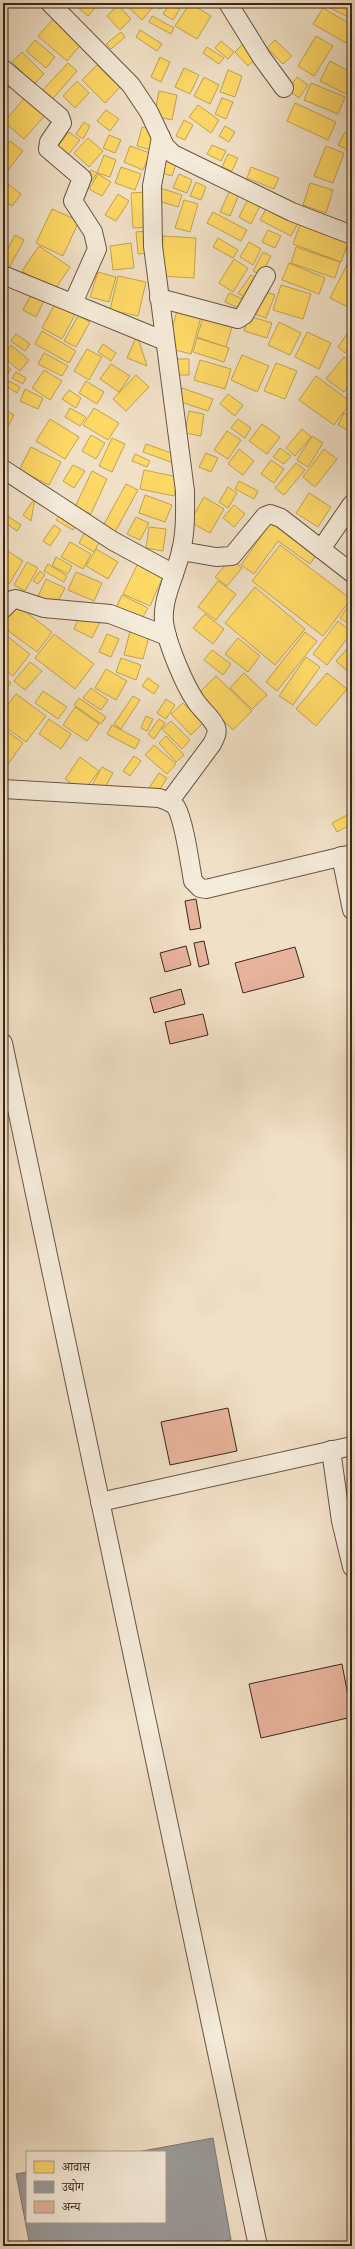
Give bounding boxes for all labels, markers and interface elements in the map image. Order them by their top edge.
legend [26,2151,166,2223]
text: आवास [62,2159,91,2177]
text: उद्योग [61,2179,85,2197]
text: अन्य [62,2199,82,2217]

